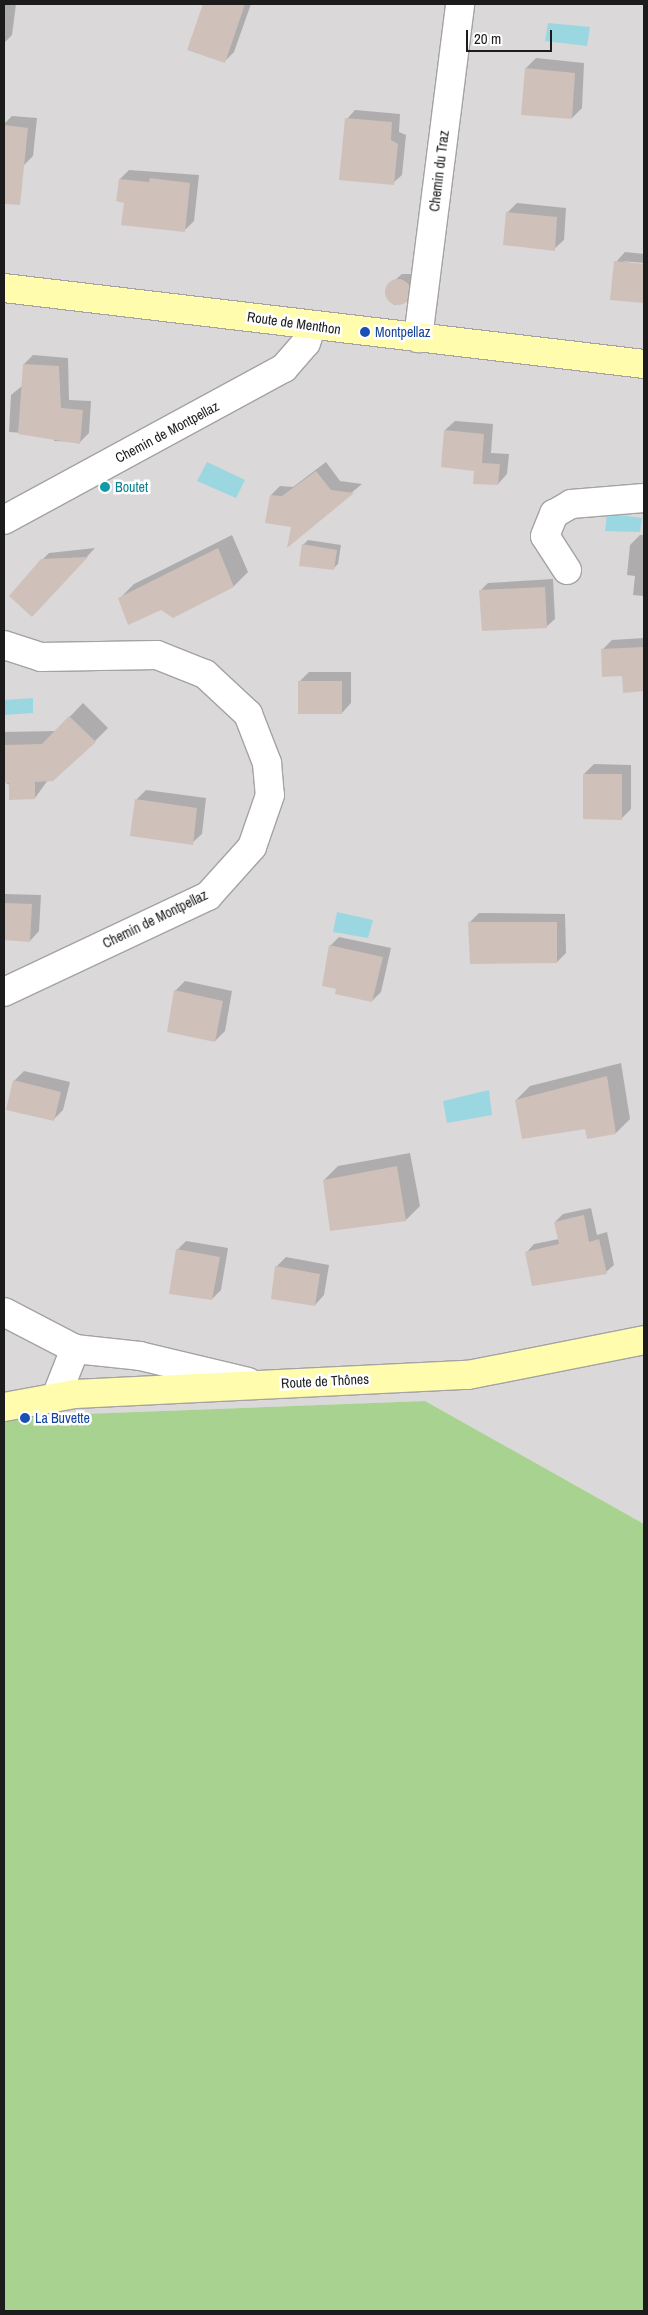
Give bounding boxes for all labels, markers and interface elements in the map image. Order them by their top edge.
scale bar [468,20,554,52]
text: 20 m [474,28,501,49]
street label: Chemin du Traz [426,129,452,213]
street label: Route de Menthon [246,308,342,338]
place label: Montpellaz [375,324,431,340]
marker: Montpellaz [359,326,371,338]
street label: Chemin de Montpellaz [112,398,222,466]
place label: Boutet [115,479,148,495]
marker: Boutet [99,481,111,493]
street label: Chemin de Montpellaz [100,886,210,952]
street label: Route de Thônes [281,1370,369,1392]
place label: La Buvette [35,1410,90,1426]
marker: La Buvette [19,1412,31,1424]

